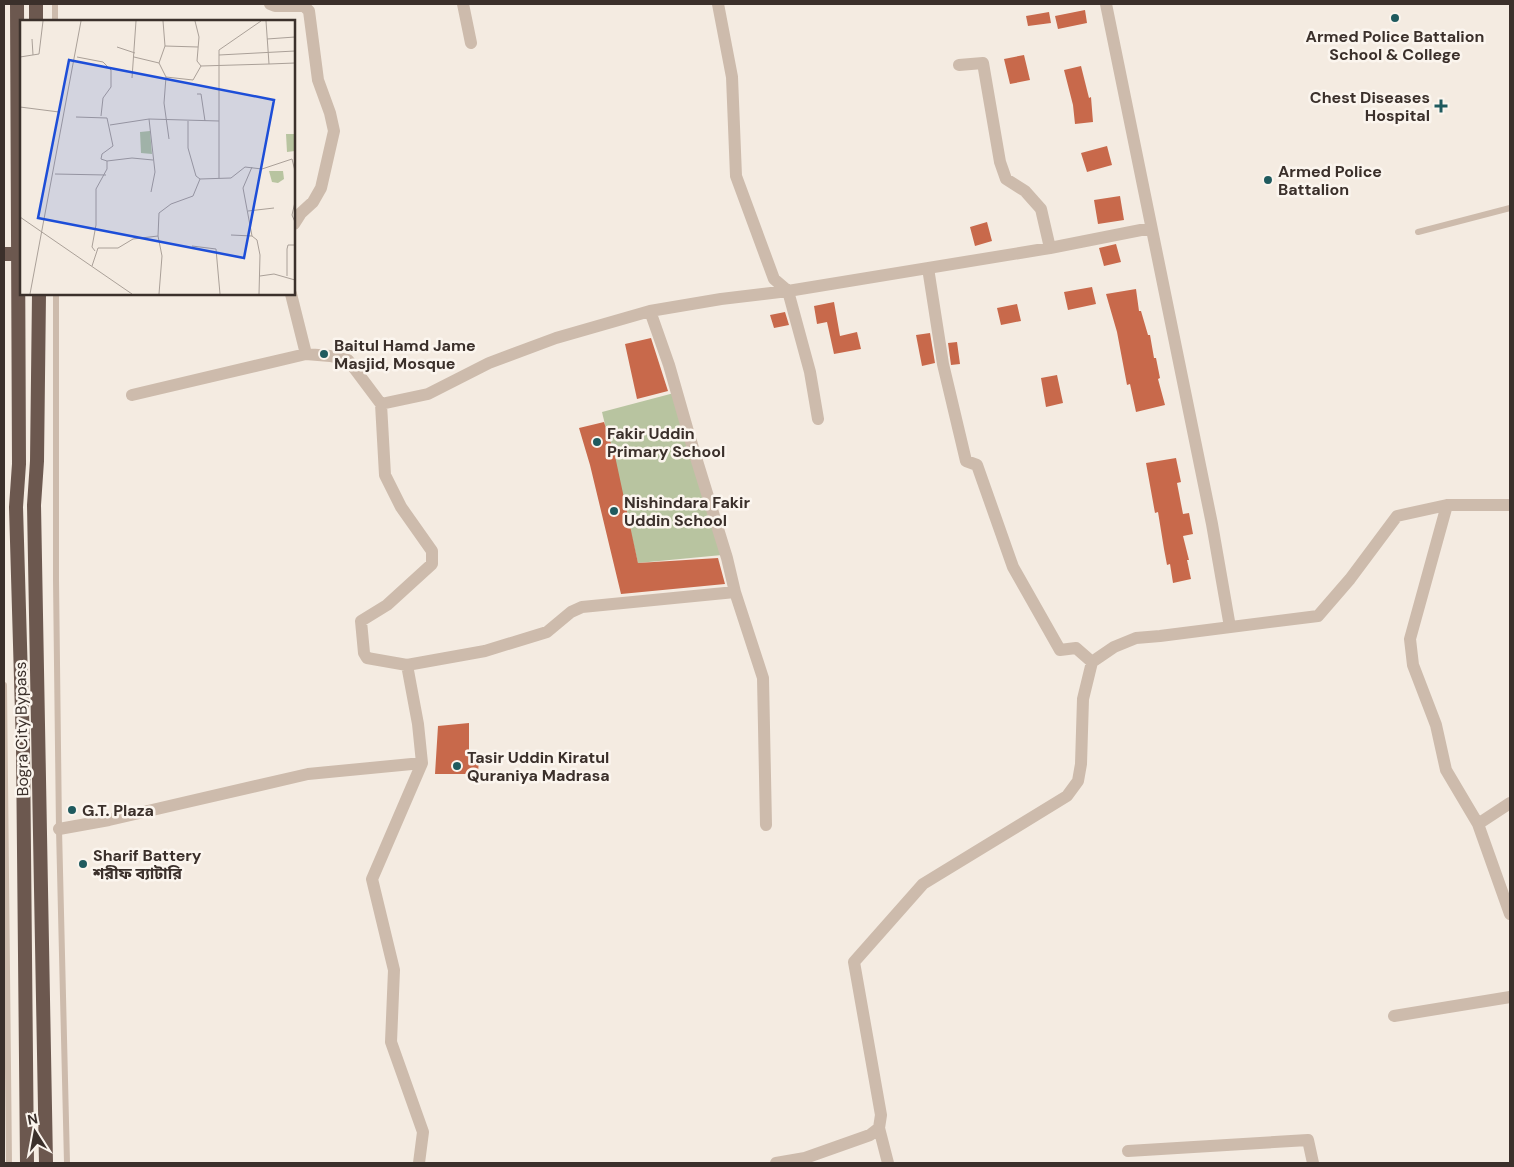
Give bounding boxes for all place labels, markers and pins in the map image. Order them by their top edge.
marker: Armed Police Battalion School & College [1389,12,1401,24]
place label: Armed Police Battalion School & College [1306,26,1484,65]
place label: Chest Diseases Hospital [1310,87,1430,126]
marker: Chest Diseases Hospital [1434,99,1448,113]
place label: Armed Police Battalion [1278,161,1382,200]
marker: Armed Police Battalion [1262,174,1274,186]
place label: Baitul Hamd Jame Masjid, Mosque [334,335,476,374]
marker: Baitul Hamd Jame Masjid, Mosque [318,348,330,360]
place label: Fakir Uddin Primary School [607,423,725,462]
marker: Fakir Uddin Primary School [591,436,603,448]
place label: Nishindara Fakir Uddin School [624,492,750,531]
marker: Nishindara Fakir Uddin School [608,505,620,517]
place label: Tasir Uddin Kiratul Quraniya Madrasa [467,747,610,786]
marker: Tasir Uddin Kiratul Quraniya Madrasa [451,760,463,772]
place label: G.T. Plaza [82,800,154,821]
marker: G.T. Plaza [66,804,78,816]
place label: Sharif Battery শরীফ ব্যাটারি [92,845,202,884]
marker: Sharif Battery শরীফ ব্যাটারি [77,858,89,870]

